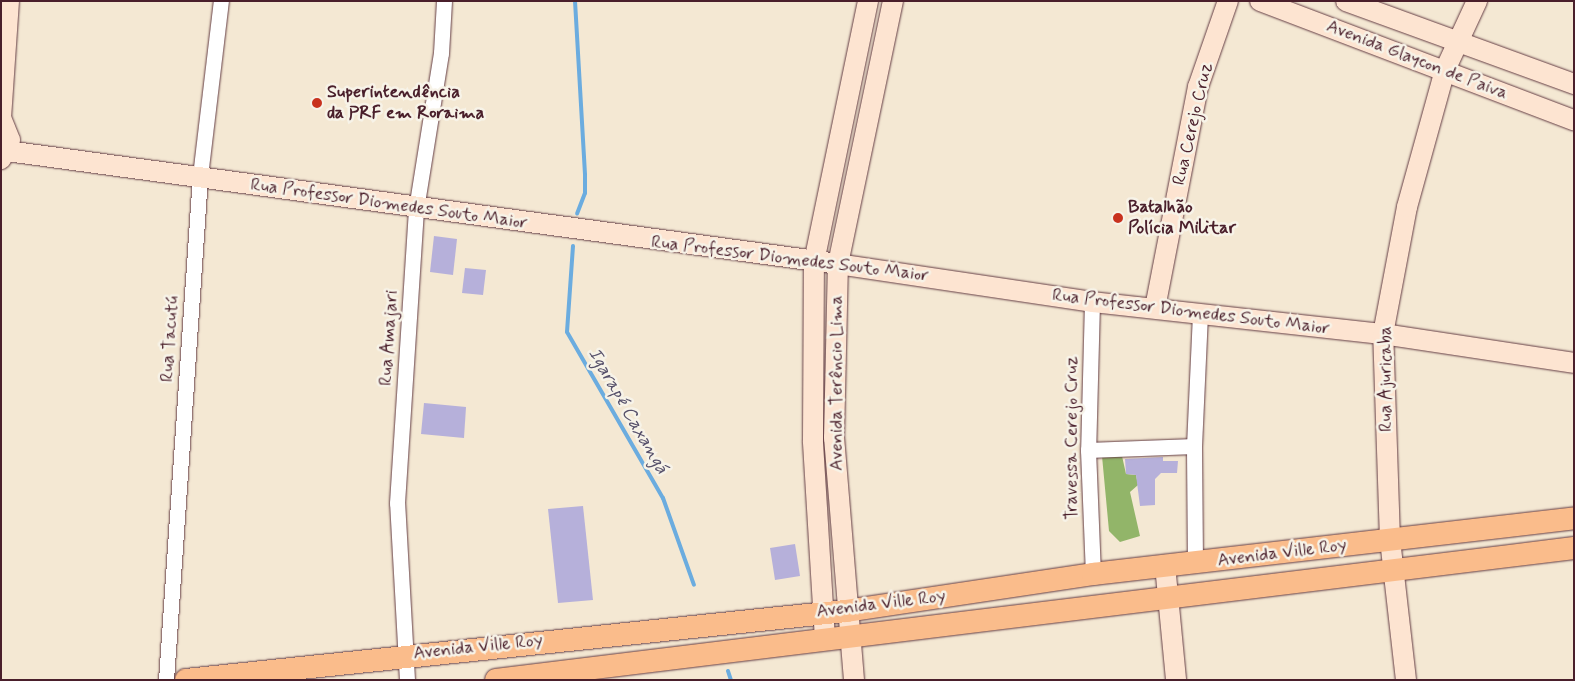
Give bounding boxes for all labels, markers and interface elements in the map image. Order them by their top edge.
street label: Avenida Glaycon de Paiva [1323,15,1511,105]
street label: Rua Cerejo Cruz [1169,61,1217,187]
place label: Superintendência da PRF em Roraima [327,82,479,125]
marker: Superintendência da PRF em Roraima [311,97,323,109]
street label: Rua Professor Diomedes Souto Maior [252,174,526,234]
place label: Batalhão Polícia Militar [1128,197,1236,240]
marker: Batalhão Polícia Militar [1112,212,1124,224]
street label: Rua Professor Diomedes Souto Maior [653,232,927,286]
street label: Rua Professor Diomedes Souto Maior [1054,285,1328,339]
street label: Rua Amajari [375,289,403,387]
street label: Avenida Terêncio Lima [826,297,848,469]
street label: Rua Tacutú [156,298,184,380]
street label: Rua Ajuricaba [1375,328,1397,430]
water label: Igarapé Caxangá [583,344,673,478]
street label: Travessa Cerejo Cruz [1061,356,1083,520]
street label: Avenida Ville Roy [1216,534,1348,572]
street label: Avenida Ville Roy [815,585,947,623]
street label: Avenida Ville Roy [412,629,544,665]

